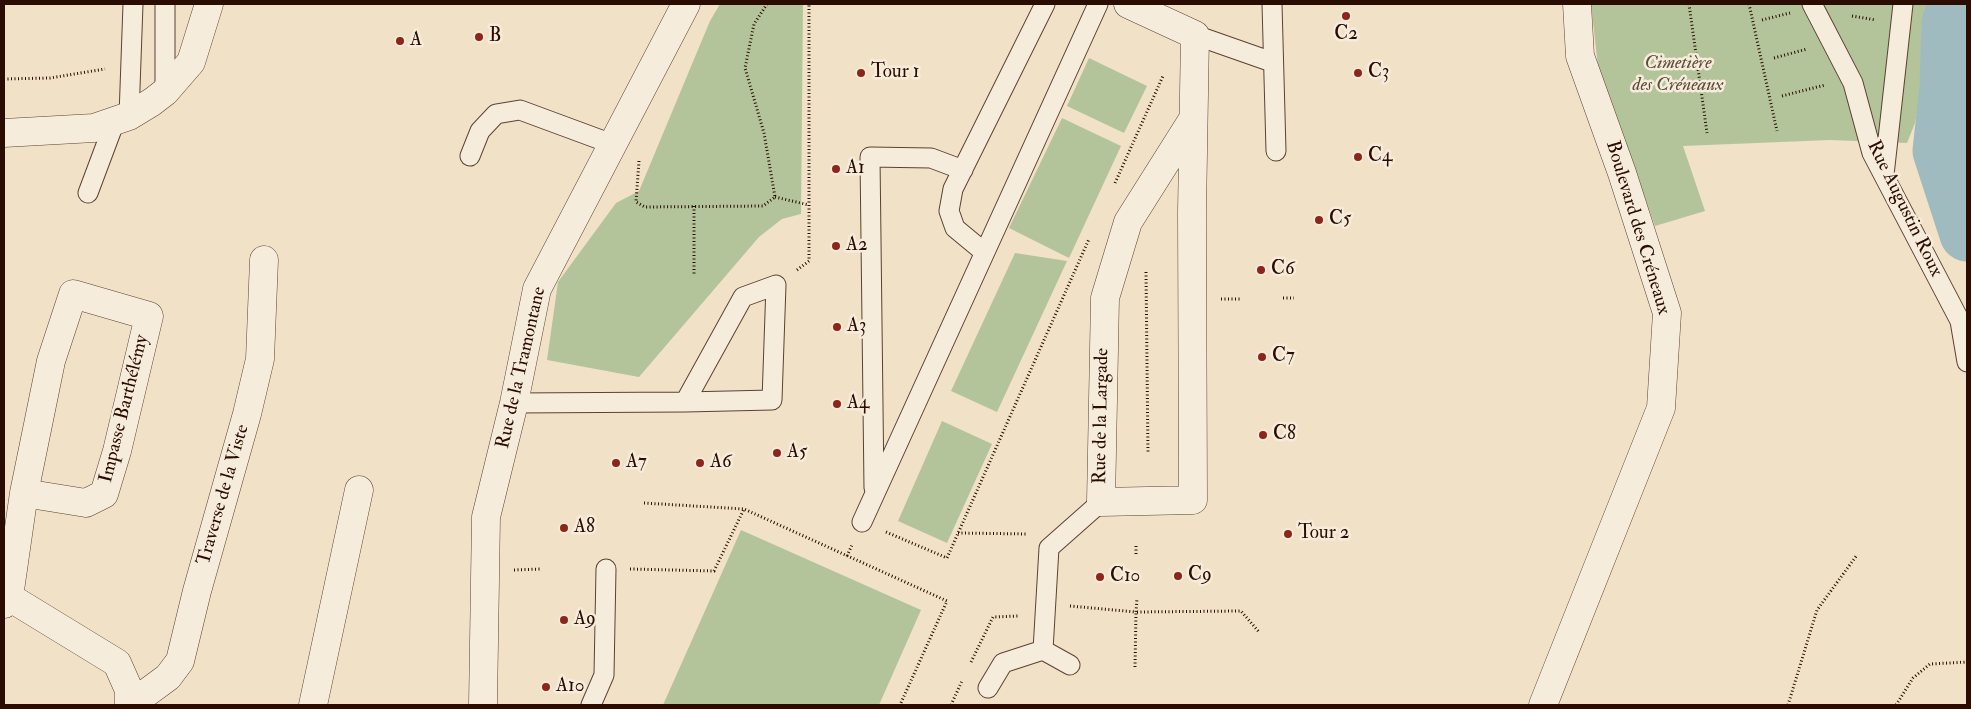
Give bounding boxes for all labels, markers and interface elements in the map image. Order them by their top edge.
marker: C2 [1340,10,1352,22]
place label: C2 [1334,24,1358,46]
place label: B [489,26,501,48]
place label: A [410,30,422,52]
marker: B [473,31,485,43]
marker: A [394,35,406,47]
park label: Cimetière des Créneaux [1633,53,1723,97]
place label: Tour 1 [871,62,919,84]
place label: C3 [1368,62,1389,84]
marker: Tour 1 [855,67,867,79]
marker: C3 [1352,67,1364,79]
street label: Rue Augustin Roux [1861,137,1947,281]
street label: Boulevard des Créneaux [1600,138,1674,318]
place label: C4 [1368,146,1392,168]
marker: C4 [1352,151,1364,163]
place label: A1 [846,158,865,180]
marker: A1 [830,163,842,175]
place label: C5 [1329,209,1351,231]
marker: C5 [1313,214,1325,226]
place label: A2 [846,235,868,257]
marker: A2 [830,240,842,252]
place label: C6 [1271,259,1294,281]
marker: C6 [1255,264,1267,276]
street label: Rue de la Tramontane [492,285,552,451]
place label: A3 [847,316,866,338]
marker: A3 [831,321,843,333]
street label: Impasse Barthélémy [96,333,154,485]
place label: C7 [1272,346,1295,368]
street label: Rue de la Largade [1089,348,1115,484]
marker: C7 [1256,351,1268,363]
place label: A4 [847,393,869,415]
marker: A4 [831,398,843,410]
street label: Traverse de la Viste [193,422,255,568]
place label: C8 [1273,424,1296,446]
marker: C8 [1257,429,1269,441]
place label: A5 [787,442,807,464]
marker: A5 [771,447,783,459]
place label: A7 [626,452,647,474]
place label: A6 [710,452,732,474]
marker: A7 [610,457,622,469]
marker: A6 [694,457,706,469]
place label: A8 [574,517,595,539]
marker: A8 [558,522,570,534]
place label: Tour 2 [1298,523,1349,545]
marker: Tour 2 [1282,528,1294,540]
place label: C9 [1188,565,1212,587]
place label: C10 [1110,566,1140,588]
marker: C9 [1172,570,1184,582]
marker: C10 [1094,571,1106,583]
place label: A9 [574,609,596,631]
marker: A9 [558,614,570,626]
place label: A10 [556,676,584,698]
marker: A10 [540,681,552,693]

